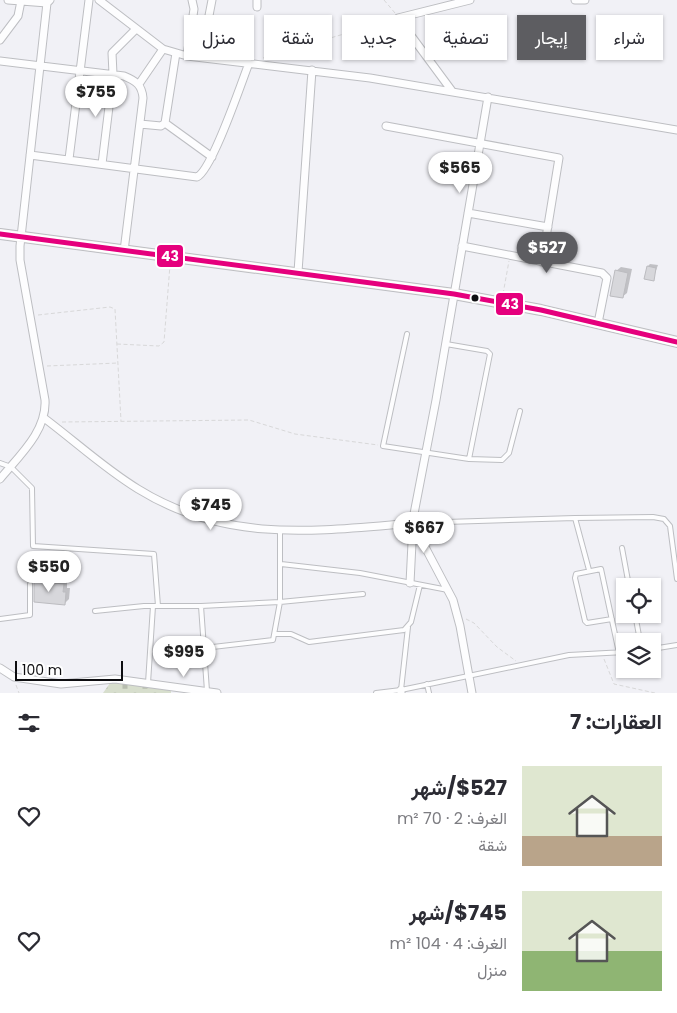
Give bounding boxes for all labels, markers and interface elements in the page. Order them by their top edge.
chip: منزل [184,15,254,60]
chip: شقة [264,15,332,60]
chip: جديد [342,15,415,60]
chip: تصفية [425,15,507,60]
chip: إيجار [517,15,586,60]
chip: شراء [596,15,663,60]
pin: $755 [66,76,126,118]
text: $755 [76,80,116,103]
pin: $565 [430,152,490,194]
text: $565 [439,156,481,179]
pin: $527 [517,232,577,274]
text: $527 [528,236,566,259]
line badge: 43 [156,244,184,268]
text: 43 [161,246,179,266]
line badge: 43 [495,292,524,316]
unlabelled marker [470,293,480,303]
text: 43 [501,294,519,314]
pin: $745 [181,488,241,531]
text: $745 [191,493,231,516]
pin: $667 [394,512,454,554]
text: $667 [404,516,444,539]
pin: $550 [19,550,79,593]
text: $550 [28,555,70,578]
map controls [616,578,661,678]
button: locate [616,578,661,623]
button: layers [616,633,661,678]
pin: $995 [154,636,214,678]
text: $995 [164,640,204,663]
scale bar [15,658,122,681]
text: 100 m [22,660,62,680]
text: العقارات: 7 [570,707,662,736]
icon: filters [15,709,43,737]
text: $527/شهر [411,773,507,802]
icon: home [562,786,622,846]
icon: heart [15,802,43,830]
text: الغرف: 2 · 70 m² [397,807,507,830]
text: شقة [478,834,507,857]
text: $745/شهر [409,898,507,927]
icon: home [562,911,622,971]
icon: heart [15,927,43,955]
text: الغرف: 4 · 104 m² [390,932,507,955]
text: منزل [477,959,507,982]

